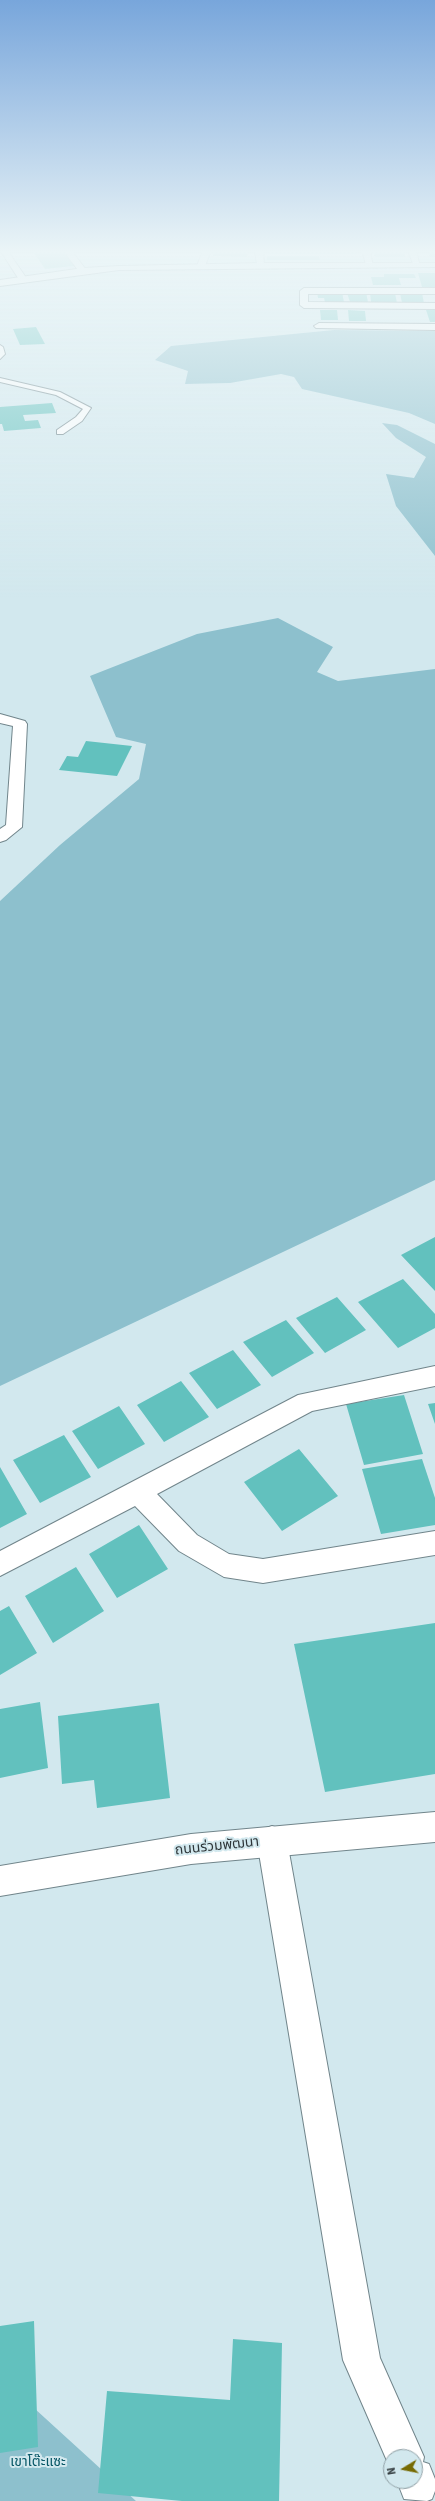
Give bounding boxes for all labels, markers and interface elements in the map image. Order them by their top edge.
street label: ถนนร่วมพัฒนา [174,1834,260,1860]
north arrow [383,2449,423,2489]
park label: เขาโต๊ะแซะ [10,2455,66,2471]
text: N [384,2466,400,2476]

